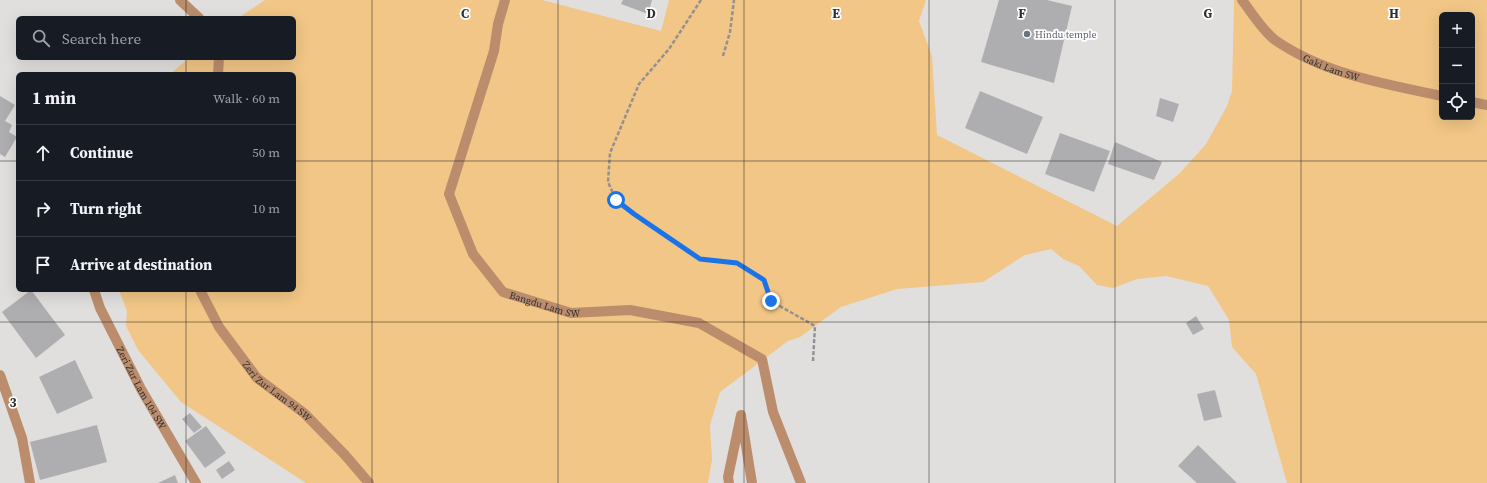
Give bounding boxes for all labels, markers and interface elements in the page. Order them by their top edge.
text: C [461,5,469,22]
text: D [646,5,656,22]
text: E [832,5,840,22]
text: F [1018,5,1026,22]
text: G [1204,5,1213,22]
text: H [1389,5,1399,22]
map controls [1439,12,1475,120]
button: + [1439,12,1475,48]
search box [16,16,296,60]
icon: search [30,27,52,49]
text: Search here [62,28,141,49]
place label: Hindu temple [1035,28,1097,41]
marker: Hindu temple [1022,29,1032,39]
button: − [1439,48,1475,84]
street label: Gaki Lam SW [1301,51,1361,84]
button: locate [1439,84,1475,120]
text: 1 min [32,86,76,110]
text: Walk · 60 m [213,90,280,107]
icon: ahead [32,142,54,164]
text: Continue [70,142,133,163]
text: 50 m [252,144,280,161]
route start [607,191,625,209]
icon: right [32,198,54,220]
text: Turn right [70,198,142,219]
text: 10 m [252,200,280,217]
icon: arrive [32,254,54,276]
text: Arrive at destination [70,254,212,275]
street label: Bangdu Lam SW [508,288,581,320]
route end [762,292,780,310]
street label: Zeri Zur Lam 104 SW [114,344,169,432]
street label: Zeri Zur Lam 94 SW [240,359,315,424]
text: 3 [9,394,17,411]

